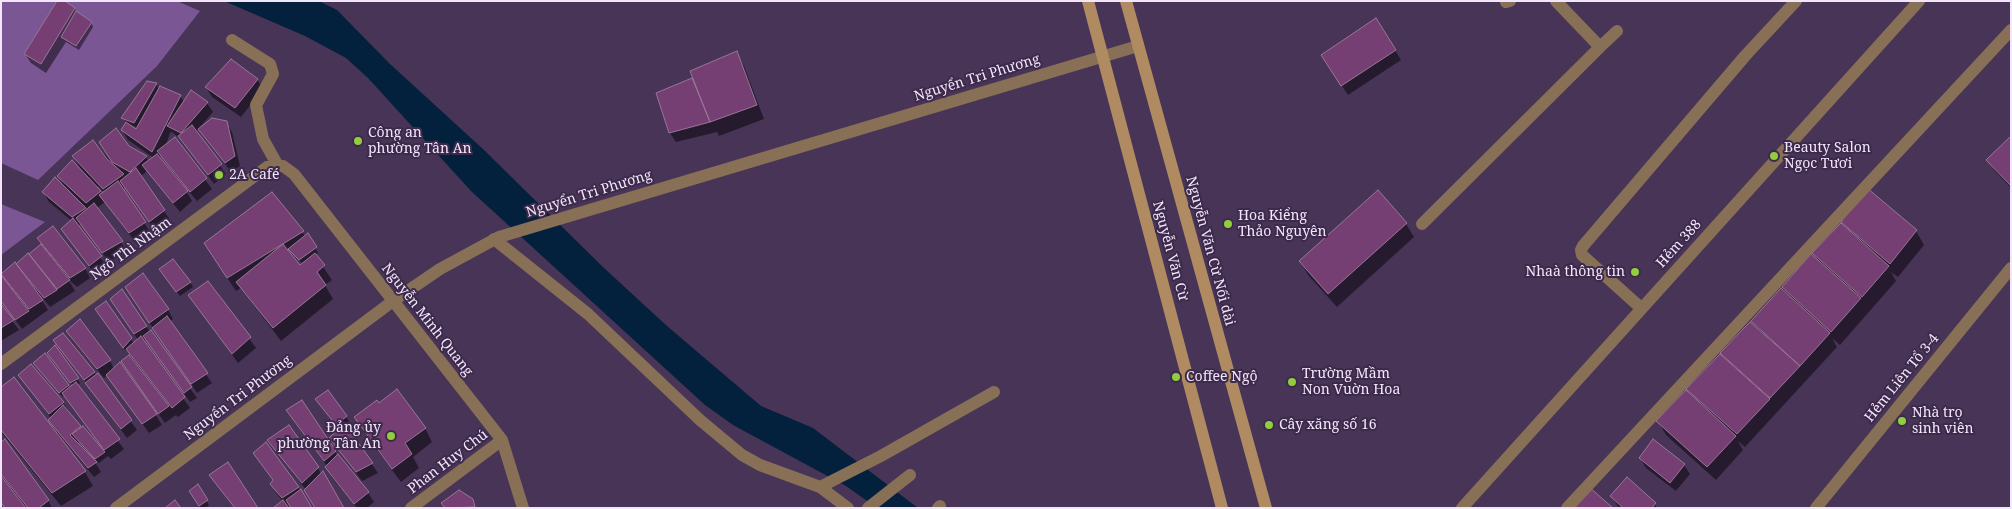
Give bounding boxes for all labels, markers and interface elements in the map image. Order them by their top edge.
street label: Nguyển Tri Phương [912,51,1042,105]
place label: Công an phường Tân An [368,125,472,158]
marker: Công an phường Tân An [352,135,364,147]
place label: Beauty Salon Ngọc Tươi [1784,140,1871,172]
marker: Beauty Salon Ngọc Tươi [1768,150,1780,162]
place label: 2A Café [229,167,279,183]
street label: Nguyển Tri Phương [524,167,654,221]
marker: 2A Café [213,169,225,181]
street label: Nguyễn Văn Cừ Nối dài [1182,175,1238,327]
street label: Nguyễn Văn Cừ [1149,199,1191,303]
place label: Hoa Kiểng Thảo Nguyên [1238,208,1327,240]
street label: Ngô Thì Nhậm [87,214,175,284]
street label: Hẻm 388 [1653,216,1705,272]
marker: Hoa Kiểng Thảo Nguyên [1222,218,1234,230]
street label: Nguyễn Minh Quang [378,260,476,380]
place label: Nhaà thông tin [1525,264,1625,280]
marker: Nhaà thông tin [1629,266,1641,278]
street label: Hẻm Liên Tổ 3-4 [1861,331,1943,425]
street label: Nguyển Tri Phương [181,352,295,444]
place label: Trường Mầm Non Vuờn Hoa [1302,366,1400,398]
place label: Coffee Ngộ [1186,369,1257,385]
marker: Coffee Ngộ [1170,371,1182,383]
marker: Trường Mầm Non Vuờn Hoa [1286,376,1298,388]
place label: Nhà trọ sinh viên [1912,405,1973,438]
marker: Nhà trọ sinh viên [1896,415,1908,427]
place label: Cây xăng số 16 [1279,417,1377,433]
marker: Cây xăng số 16 [1263,419,1275,431]
place label: Đảng ủy phường Tân An [277,420,381,452]
street label: Phan Huy Chú [405,426,491,498]
marker: Đảng ủy phường Tân An [385,430,397,442]

